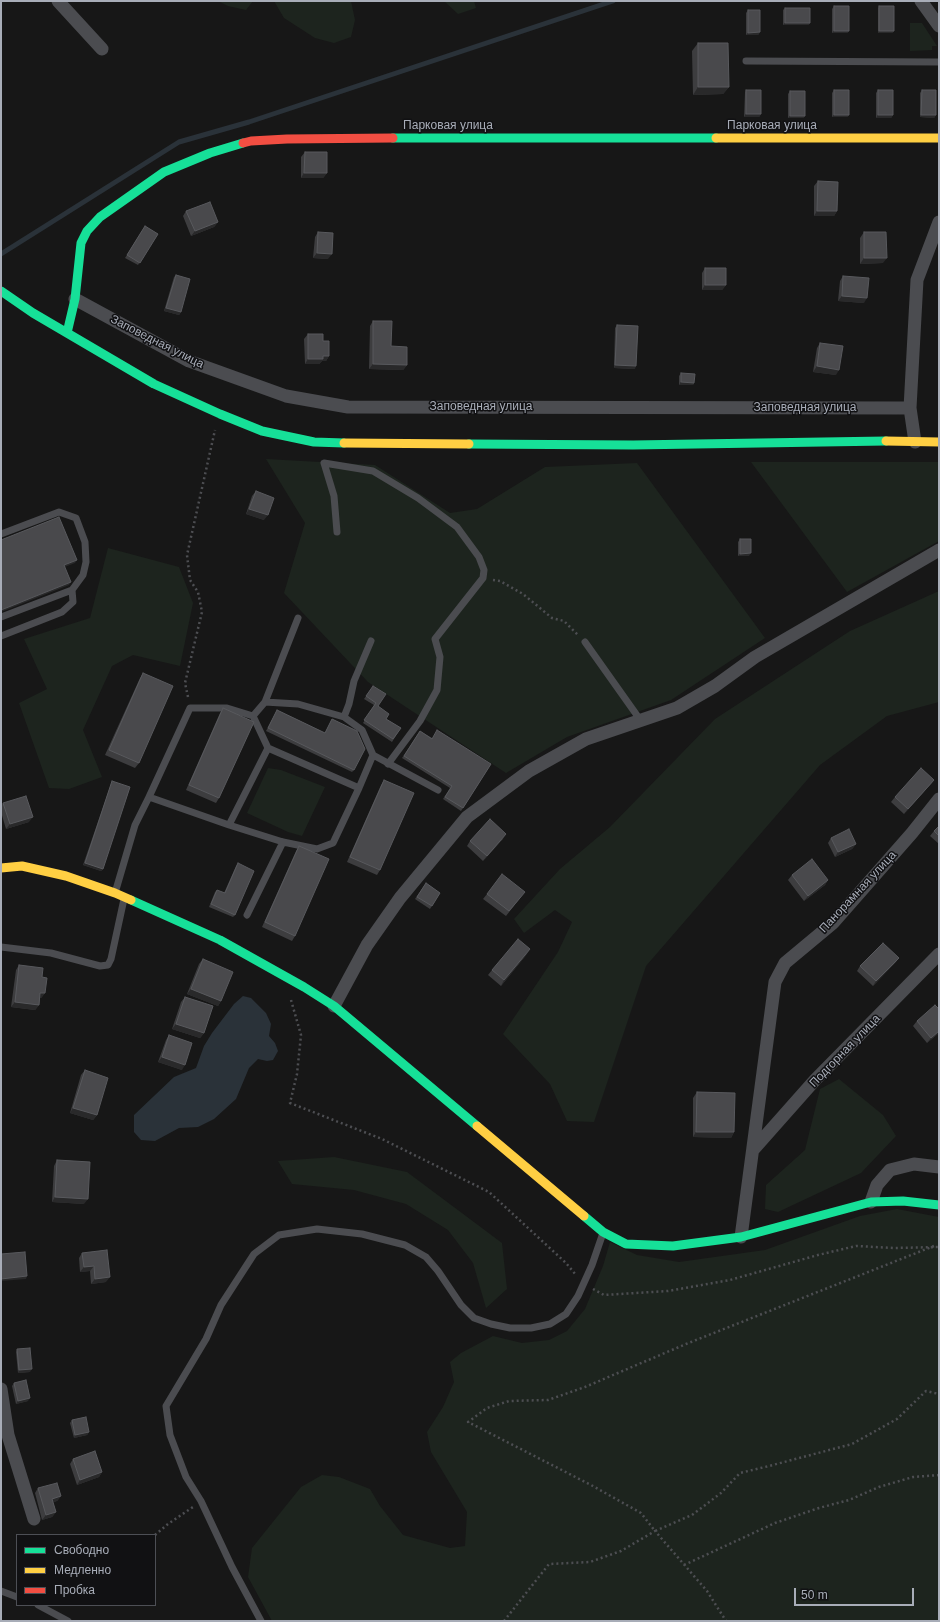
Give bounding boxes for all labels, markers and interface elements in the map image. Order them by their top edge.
street label: Парковая улица [403,119,493,133]
street label: Парковая улица [727,119,817,133]
street label: Заповедная улица [108,312,206,372]
street label: Заповедная улица [430,400,532,414]
street label: Заповедная улица [754,401,856,415]
street label: Панорамная улица [816,848,900,936]
street label: Подгорная улица [807,1012,883,1090]
legend [16,1534,156,1606]
text: Свободно [54,1543,109,1557]
text: Медленно [54,1563,111,1577]
scale bar [796,1580,916,1606]
text: Пробка [54,1583,95,1597]
text: 50 m [801,1588,828,1602]

